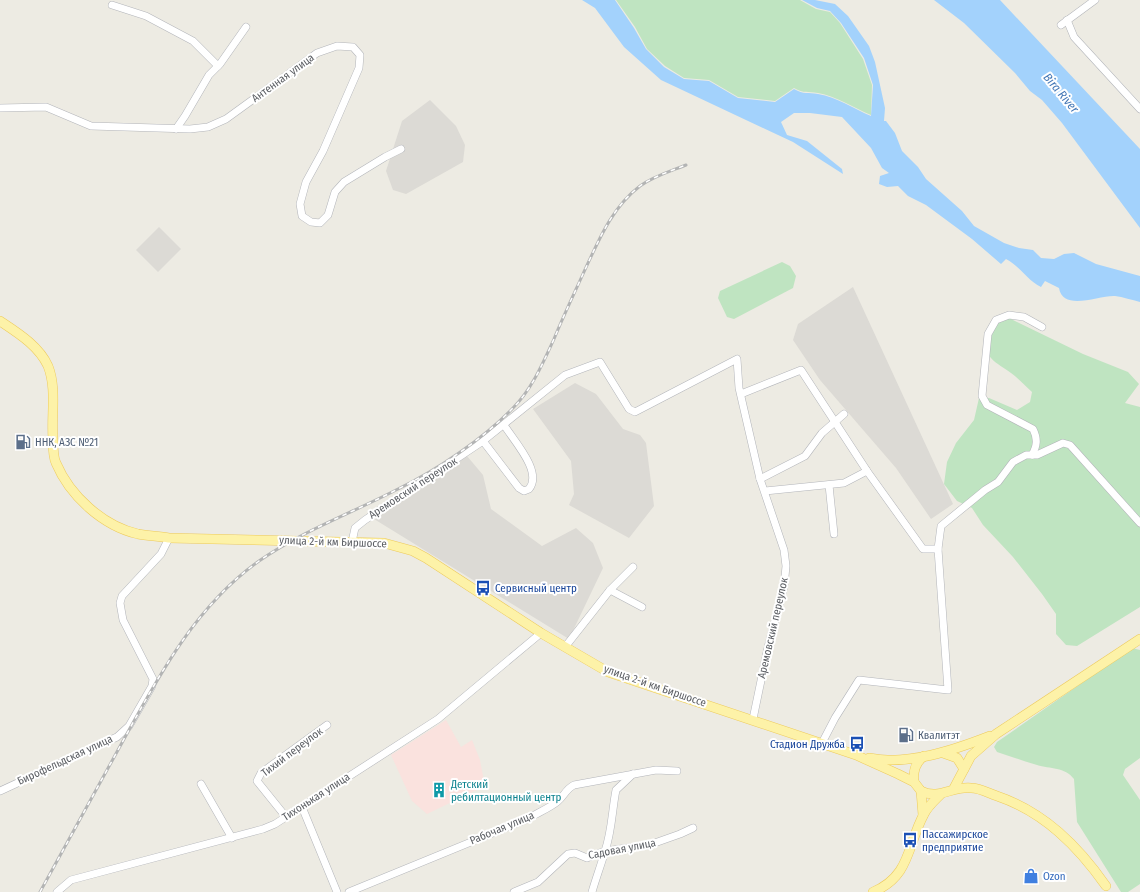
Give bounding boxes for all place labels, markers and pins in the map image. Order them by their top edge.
fuel station icon: ННК, АЗС №21 [14,433,32,451]
place label: ННК, АЗС №21 [35,436,98,449]
bus stop icon: Сервисный центр [474,579,492,597]
place label: Сервисный центр [495,582,577,595]
fuel station icon: Квалитэт [897,726,915,744]
place label: Квалитэт [918,729,960,742]
bus stop icon: Стадион Дружба [848,735,866,753]
place label: Стадион Дружба [770,738,845,751]
place label: Детский ребилтационный центр [450,778,562,804]
building icon: Детский ребилтационный центр [430,781,448,799]
place label: Пассажирское предприятие [922,828,988,854]
bus stop icon: Пассажирское предприятие [901,831,919,849]
shop icon: Ozon [1022,867,1040,885]
place label: Ozon [1043,870,1066,883]

